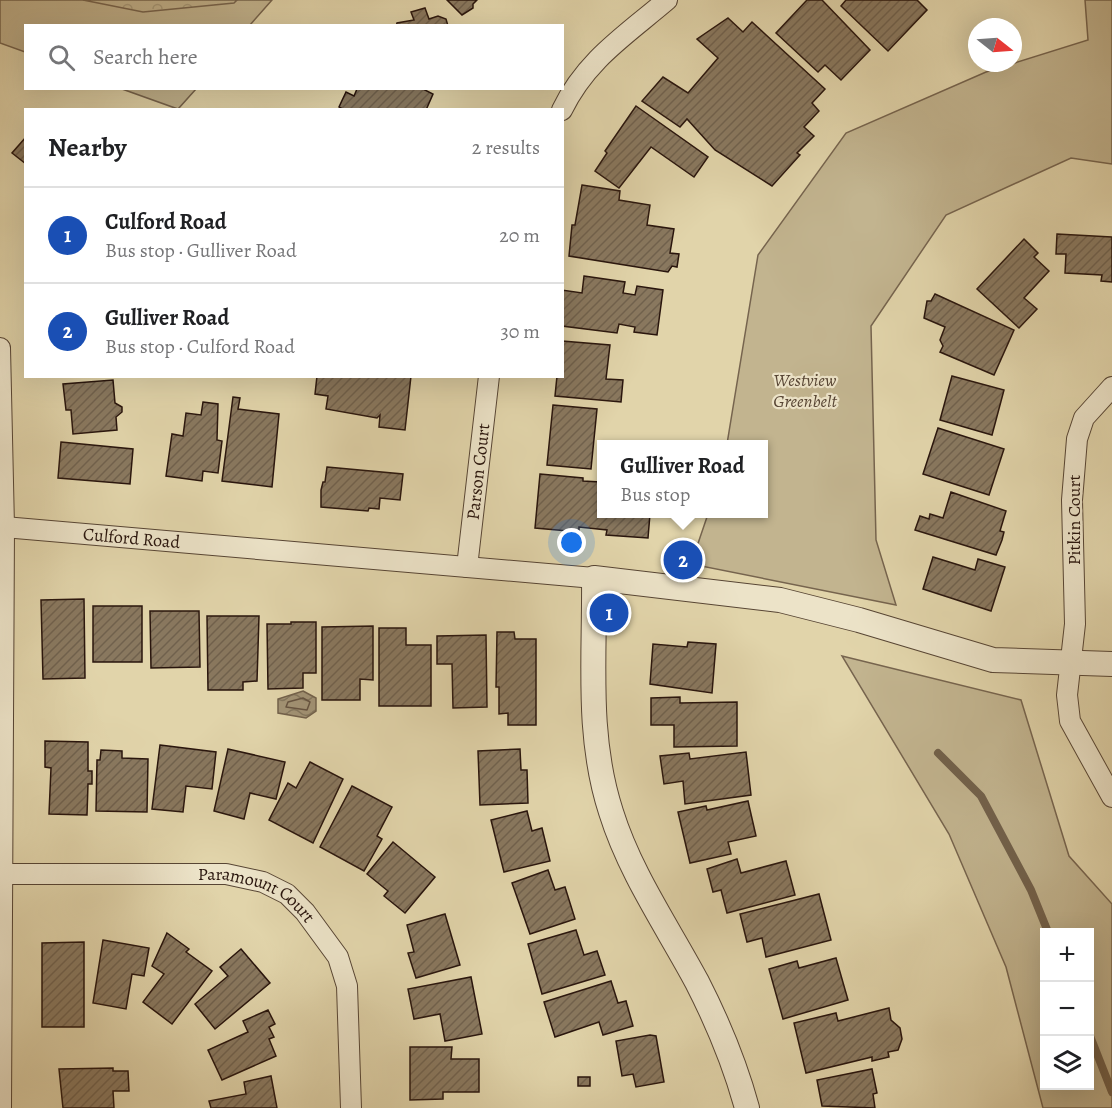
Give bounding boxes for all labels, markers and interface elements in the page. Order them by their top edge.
north arrow [968,18,1022,72]
search box [24,24,564,90]
icon: search [45,41,78,74]
text: Search here [93,42,198,72]
text: Nearby [48,130,127,165]
text: 2 results [472,134,540,161]
text: Culford Road [105,207,227,237]
text: 1 [64,222,71,249]
text: 20 m [499,222,540,249]
text: Bus stop · Gulliver Road [105,237,297,264]
text: Gulliver Road [105,303,229,333]
text: 2 [63,318,72,345]
text: 30 m [500,318,540,345]
text: Bus stop · Culford Road [105,333,295,360]
park label: Westview Greenbelt [773,368,838,413]
street label: Parson Court [461,422,495,521]
popup [597,440,768,518]
text: Gulliver Road [620,451,745,481]
street label: Pitkin Court [1062,475,1086,565]
text: Bus stop [620,481,690,508]
street label: Culford Road [82,522,181,554]
your location [557,528,586,557]
pin: 2 [664,538,702,582]
pin: 1 [590,590,628,636]
street label: Paramount Court [198,861,321,927]
map controls [1040,928,1094,1090]
button: + [1040,928,1094,982]
button: − [1040,982,1094,1036]
button: layers [1040,1036,1094,1090]

